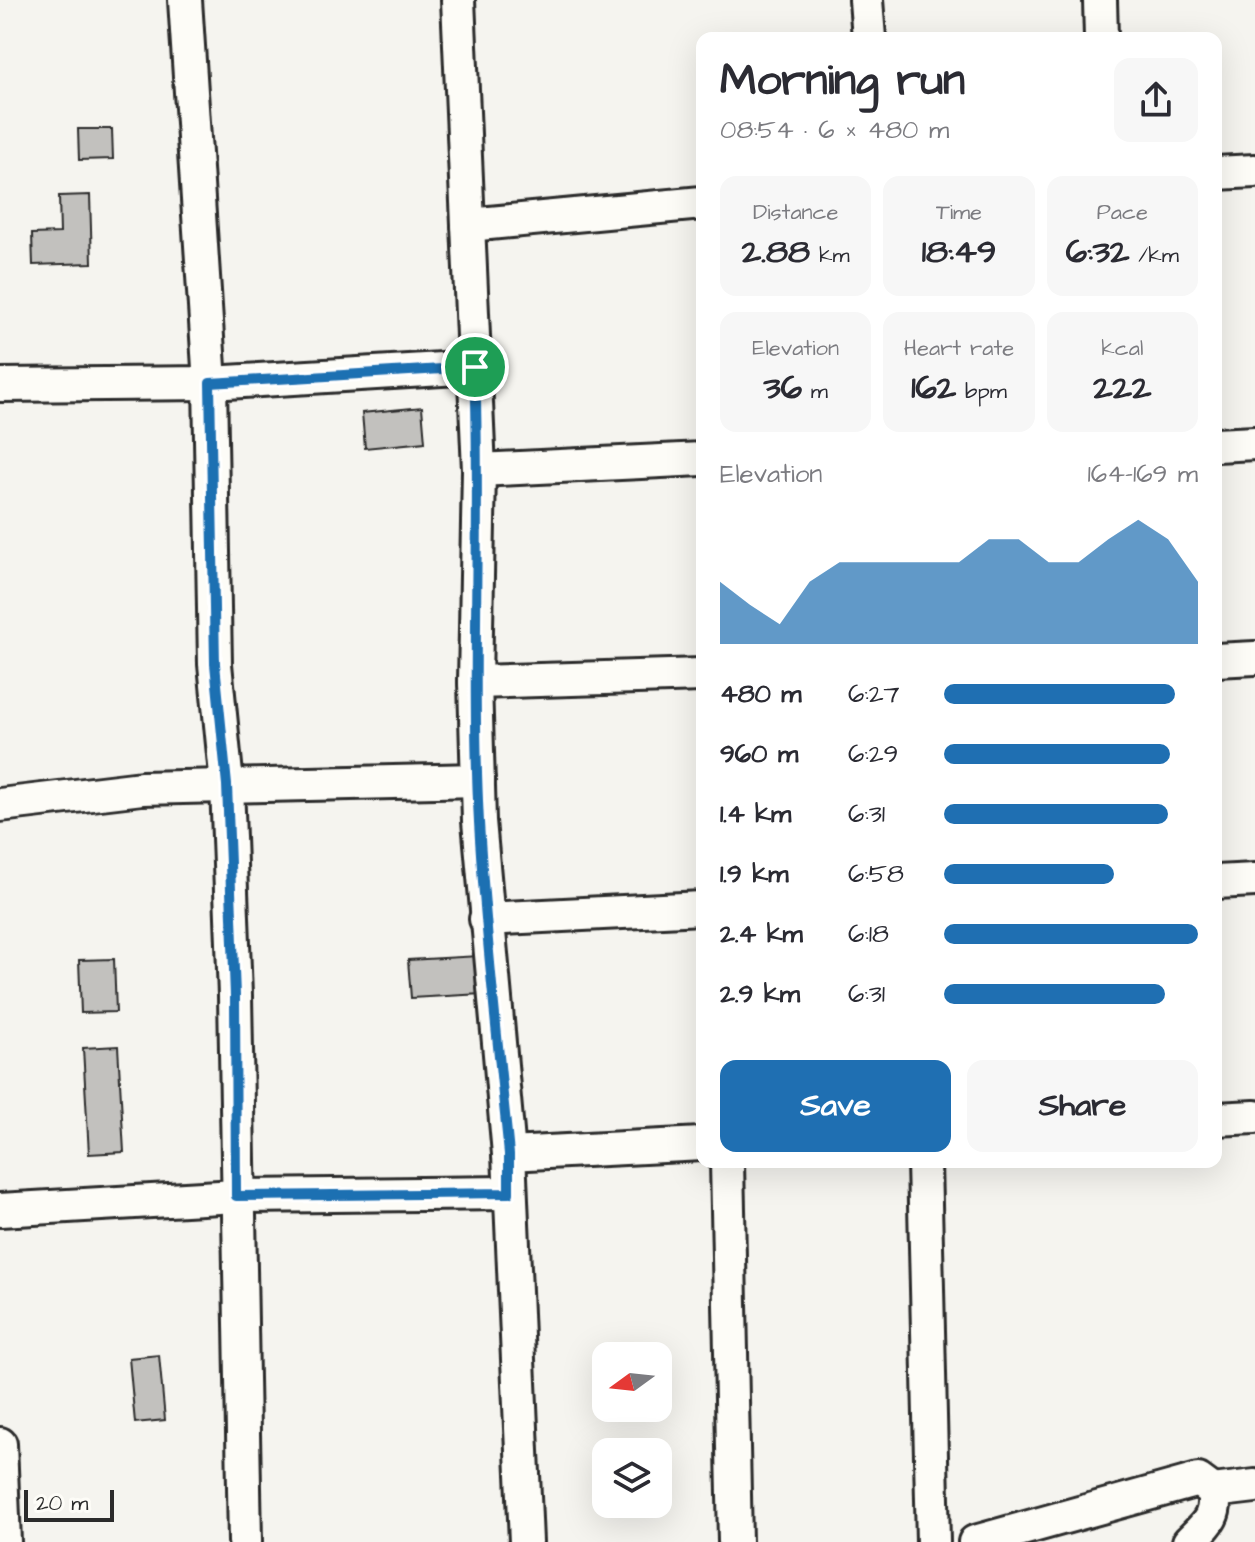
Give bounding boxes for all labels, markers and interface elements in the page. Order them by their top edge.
text: Morning run [720,51,965,112]
button: share [1114,58,1198,142]
text: 08:54 · 6 × 480 m [720,112,949,148]
text: Distance [753,197,838,228]
text: Time [936,197,982,228]
text: Pace [1097,197,1148,228]
text: 2.88 [742,228,810,276]
text: 18:49 [922,228,996,276]
text: 6:32 [1066,228,1129,276]
text: km [810,240,850,271]
text: /km [1129,240,1179,271]
pin [441,333,509,401]
text: Elevation [752,333,839,364]
text: Heart rate [904,333,1014,364]
text: kcal [1101,333,1143,364]
icon: arrive [453,345,497,389]
text: 36 [763,364,802,412]
text: 162 [911,364,956,412]
text: 222 [1093,364,1152,412]
text: m [802,376,828,407]
text: bpm [956,376,1007,407]
text: Elevation [720,456,822,492]
text: 164–169 m [1088,456,1198,492]
text: 480 m [720,676,802,712]
text: 6:27 [848,676,900,712]
text: 960 m [720,736,798,772]
text: 6:29 [848,736,898,772]
text: 1.4 km [720,796,791,832]
text: 6:31 [848,796,885,832]
text: 1.9 km [720,856,788,892]
text: 6:58 [848,856,904,892]
text: 2.4 km [720,916,803,952]
text: 6:18 [848,916,889,952]
text: 2.9 km [720,976,800,1012]
text: 6:31 [848,976,885,1012]
button: Save [720,1060,951,1152]
button: Share [967,1060,1198,1152]
north arrow [592,1342,672,1422]
map controls [592,1342,672,1518]
button: layers [592,1438,672,1518]
scale bar [24,1486,114,1522]
text: 20 m [36,1488,88,1519]

